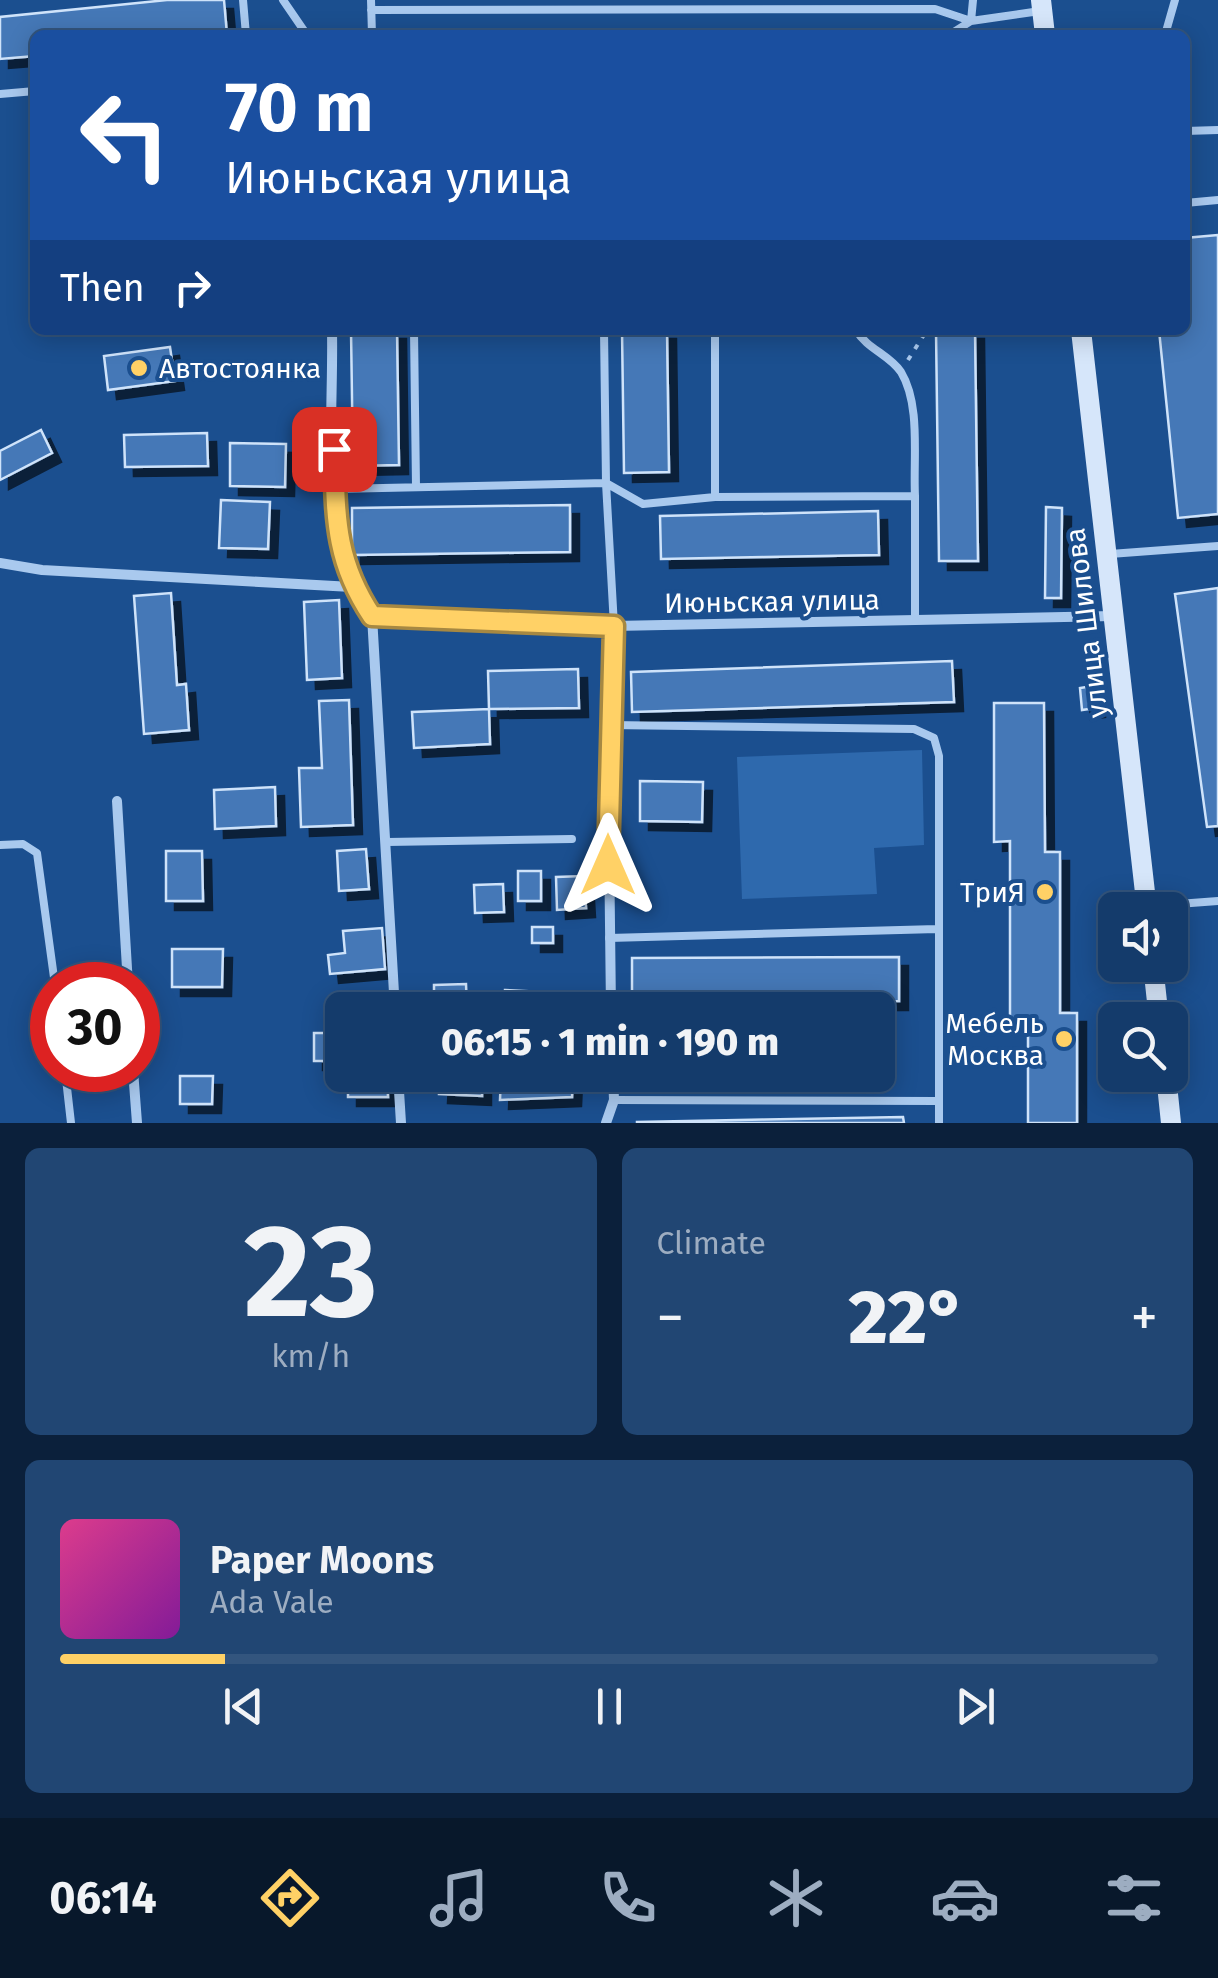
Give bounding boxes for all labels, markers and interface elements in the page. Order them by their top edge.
text: 70 m [225,66,374,150]
icon: left [60,70,190,200]
text: Июньская улица [225,151,572,205]
icon: right [165,260,220,315]
text: Then [60,265,145,311]
place label: Автостоянка [159,352,321,385]
marker: Автостоянка [128,357,150,379]
pin [292,407,377,492]
icon: arrive [307,422,362,477]
street label: улица Шилова [1058,526,1115,720]
street label: Июньская улица [664,583,880,620]
position arrow [556,813,660,917]
place label: ТриЯ [960,876,1025,909]
marker: ТриЯ [1034,881,1056,903]
map controls [1098,892,1188,1092]
button: sound [1098,892,1188,982]
speed limit sign: 30 [30,962,160,1092]
button: search [1098,1002,1188,1092]
place label: Мебель Москва [945,1007,1044,1072]
text: 06:15 · 1 min · 190 m [441,1019,779,1065]
marker: Мебель Москва [1053,1028,1075,1050]
text: 23 [244,1194,378,1350]
text: Climate [657,1224,766,1262]
text: 22° [849,1273,966,1363]
text: − [657,1285,684,1351]
text: + [1131,1285,1158,1351]
text: km/h [271,1337,350,1375]
text: Paper Moons [210,1537,434,1583]
text: Ada Vale [210,1583,334,1621]
icon: previous [216,1679,271,1734]
icon: pause [582,1679,637,1734]
icon: next [948,1679,1003,1734]
icon: directions [255,1863,325,1933]
icon: music [424,1863,494,1933]
icon: phone [593,1863,663,1933]
icon: climate [761,1863,831,1933]
icon: car [930,1863,1000,1933]
icon: filters [1099,1863,1169,1933]
text: 06:14 [49,1871,157,1925]

